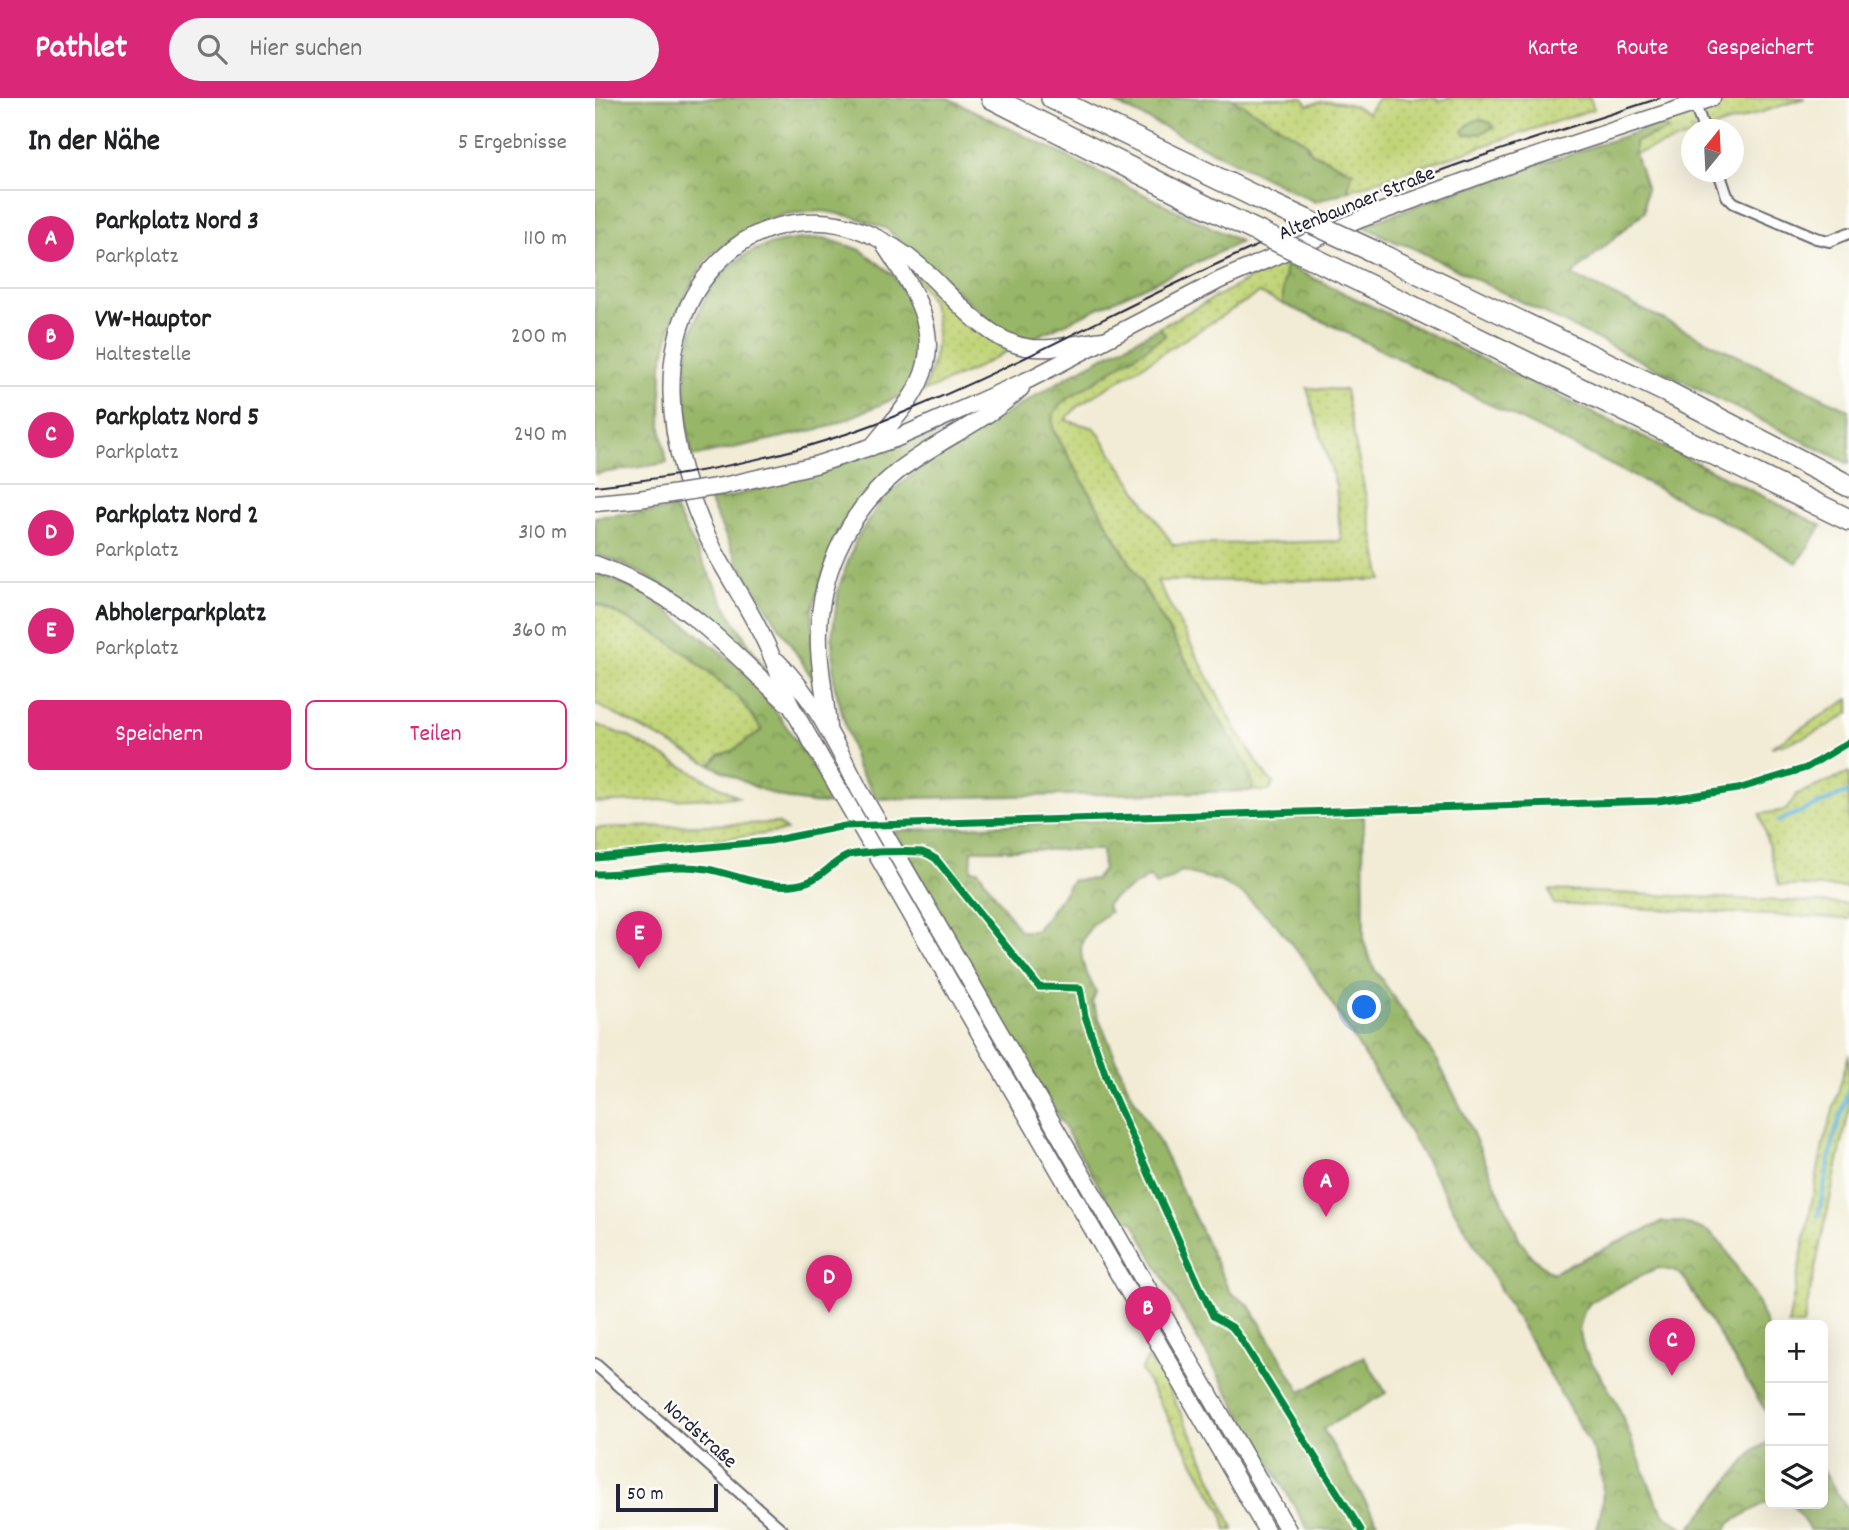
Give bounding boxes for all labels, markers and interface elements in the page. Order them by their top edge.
search box [169,18,659,81]
text: Pathlet [35,26,127,73]
icon: search [193,30,231,68]
text: Hier suchen [249,31,362,68]
text: Karte [1527,32,1578,66]
text: Route [1616,32,1668,66]
text: Gespeichert [1706,32,1814,66]
north arrow [1681,119,1744,182]
text: In der Nähe [28,122,160,165]
text: 5 Ergebnisse [458,127,567,160]
street label: Altenbaunaer Straße [1274,160,1440,250]
text: Parkplatz Nord 3 [95,204,259,241]
text: A [45,223,57,256]
text: 110 m [523,223,567,256]
text: Parkplatz [95,241,178,274]
text: VW-Hauptor [95,302,211,339]
text: B [46,321,56,354]
text: 200 m [511,321,567,354]
text: Haltestelle [95,339,191,372]
text: Parkplatz Nord 5 [95,400,259,437]
text: C [45,419,57,452]
text: 240 m [514,419,567,452]
text: Parkplatz [95,437,178,470]
text: Parkplatz Nord 2 [95,498,259,535]
text: D [45,517,57,550]
text: 310 m [518,517,567,550]
text: Parkplatz [95,535,178,568]
text: Abholerparkplatz [95,596,266,633]
text: E [46,615,56,648]
text: 360 m [512,615,567,648]
text: Parkplatz [95,633,178,666]
button: Speichern [28,700,291,770]
button: Teilen [305,700,567,770]
pin: E [616,911,662,969]
your location [1347,990,1381,1024]
pin: A [1303,1159,1349,1217]
pin: D [806,1255,852,1313]
pin: B [1125,1286,1171,1344]
pin: C [1649,1318,1695,1376]
map controls [1765,1320,1828,1509]
button: + [1765,1320,1828,1383]
button: − [1765,1383,1828,1446]
street label: Nordstraße [655,1394,743,1477]
button: layers [1765,1446,1828,1509]
scale bar [616,1481,717,1513]
text: 50 m [627,1482,664,1509]

